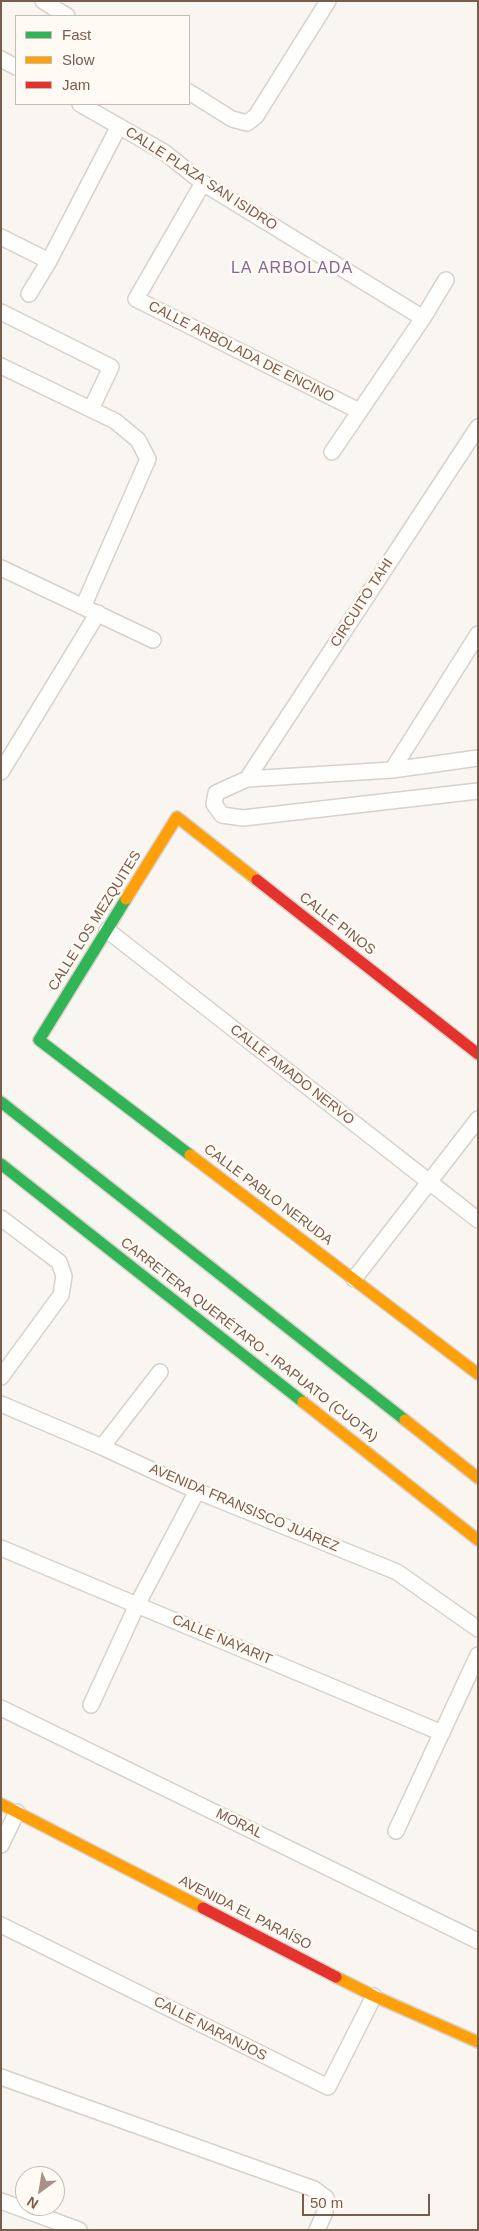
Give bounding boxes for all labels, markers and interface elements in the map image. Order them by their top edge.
legend [15,15,190,105]
text: Fast [62,26,91,43]
text: Slow [62,51,95,68]
text: Jam [62,76,90,93]
street label: CALLE PLAZA SAN ISIDRO [122,124,280,234]
district label: LA ARBOLADA [230,259,354,279]
street label: CALLE ARBOLADA DE ENCINO [145,298,337,406]
street label: CIRCUITO TAHI [327,556,397,650]
street label: CALLE LOS MEZQUITES [45,848,145,994]
street label: CALLE PINOS [296,889,378,959]
street label: CALLE AMADO NERVO [227,1021,357,1129]
street label: CALLE PABLO NERUDA [200,1141,336,1249]
street label: CARRETERA QUERÉTARO - IRAPUATO (CUOTA) [117,1234,381,1446]
street label: AVENIDA FRANSISCO JUÁREZ [147,1460,341,1556]
street label: CALLE NAYARIT [170,1611,274,1669]
street label: MORAL [213,1806,265,1842]
street label: AVENIDA EL PARAÍSO [176,1872,314,1954]
street label: CALLE NARANJOS [151,1993,269,2065]
north arrow [15,2166,65,2216]
scale bar [304,2184,432,2216]
text: N [24,2193,41,2212]
text: 50 m [310,2194,343,2211]

